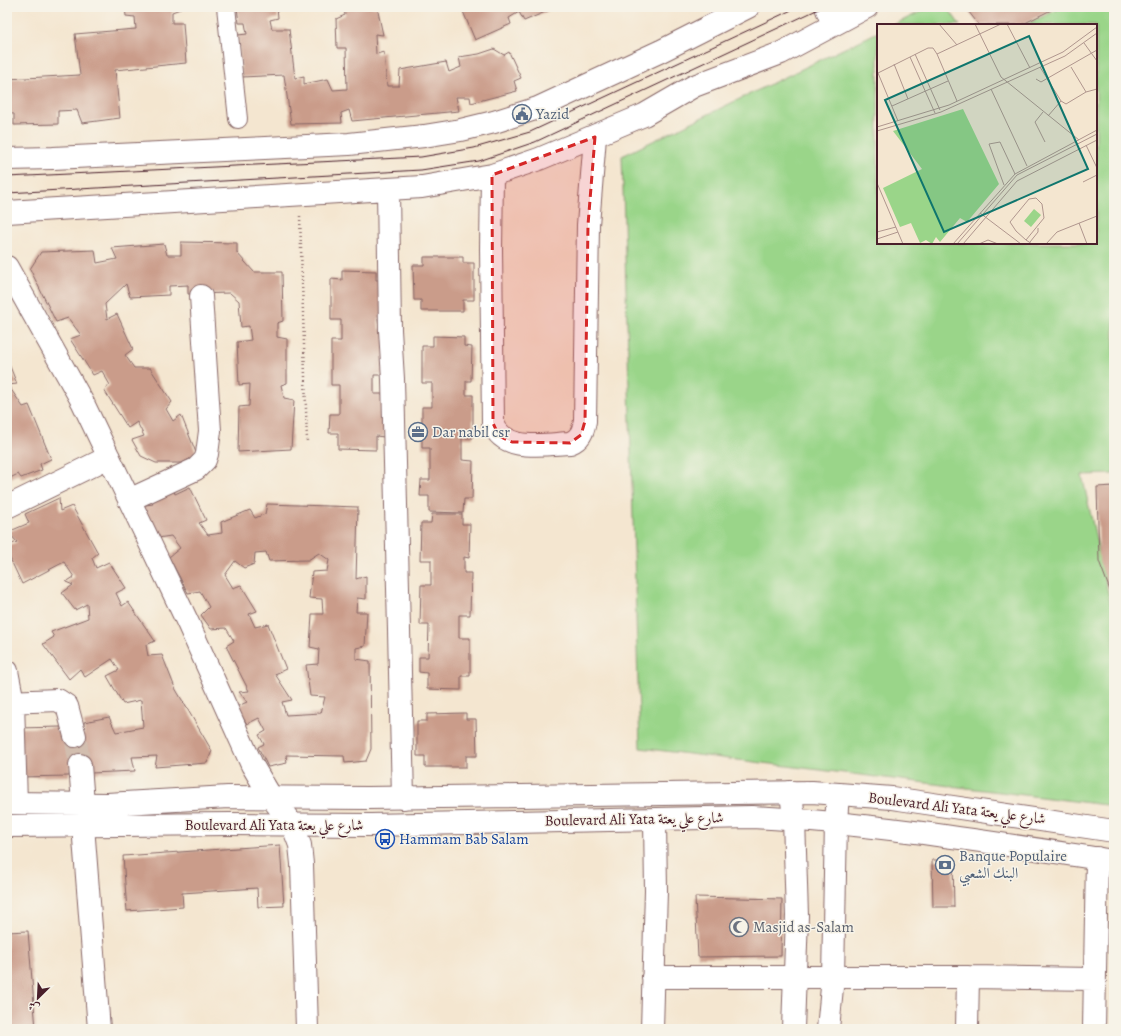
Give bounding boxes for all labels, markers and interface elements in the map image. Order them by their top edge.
inset map [877,24,1097,244]
public building icon: Yazid [511,103,533,125]
place label: Yazid [535,104,570,124]
office icon: Dar nabil csr [407,421,429,443]
place label: Dar nabil csr [432,422,510,442]
street label: Boulevard Ali Yata شارع علي يعتة [867,787,1047,833]
street label: Boulevard Ali Yata شارع علي يعتة [544,807,724,835]
street label: Boulevard Ali Yata شارع علي يعتة [185,815,363,839]
bus stop icon: Hammam Bab Salam [374,828,396,850]
place label: Hammam Bab Salam [399,829,529,849]
place label: Banque Populaire البنك الشعبي [959,846,1067,887]
bank icon: Banque Populaire البنك الشعبي [934,854,956,876]
mosque icon: Masjid as-Salam [728,916,750,938]
place label: Masjid as-Salam [753,917,855,937]
north arrow [18,978,58,1018]
text: ش [26,998,42,1016]

